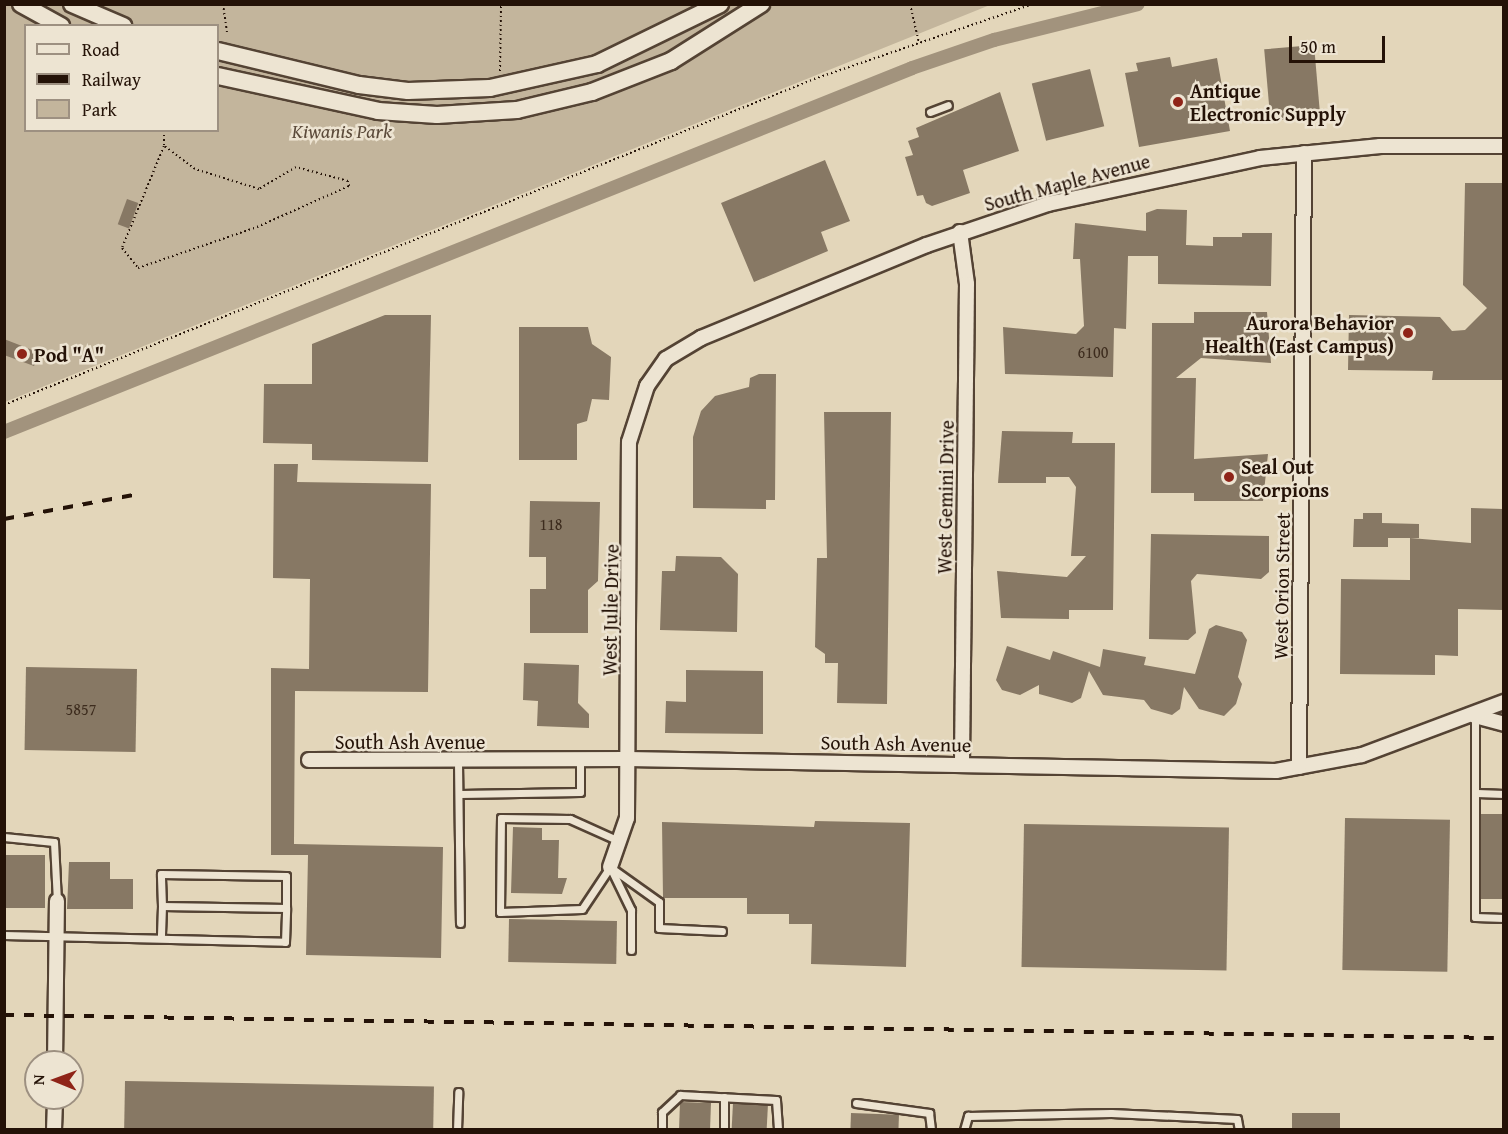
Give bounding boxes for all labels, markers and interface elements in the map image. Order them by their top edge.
legend [24,24,219,132]
scale bar [1292,24,1388,62]
text: 50 m [1300,33,1336,60]
text: Road [82,36,120,63]
text: Railway [82,66,141,93]
place label: Antique Electronic Supply [1190,78,1346,125]
marker: Antique Electronic Supply [1171,95,1185,109]
text: Park [82,96,117,123]
park label: Kiwanis Park [292,118,392,142]
street label: South Maple Avenue [981,148,1153,216]
place label: Aurora Behavior Health (East Campus) [1205,310,1394,357]
marker: Aurora Behavior Health (East Campus) [1399,324,1417,342]
place label: Pod "A" [34,342,104,366]
house number: 6100 [1078,342,1108,362]
marker: Pod "A" [15,347,29,361]
street label: West Gemini Drive [932,420,958,574]
place label: Seal Out Scorpions [1241,454,1329,501]
marker: Seal Out Scorpions [1222,470,1236,484]
street label: West Orion Street [1268,512,1294,660]
house number: 118 [539,514,563,534]
street label: West Julie Drive [597,544,623,676]
house number: 5857 [66,699,96,719]
street label: South Ash Avenue [335,729,485,753]
street label: South Ash Avenue [820,730,972,756]
north arrow [24,1050,84,1110]
text: N [26,1074,50,1085]

